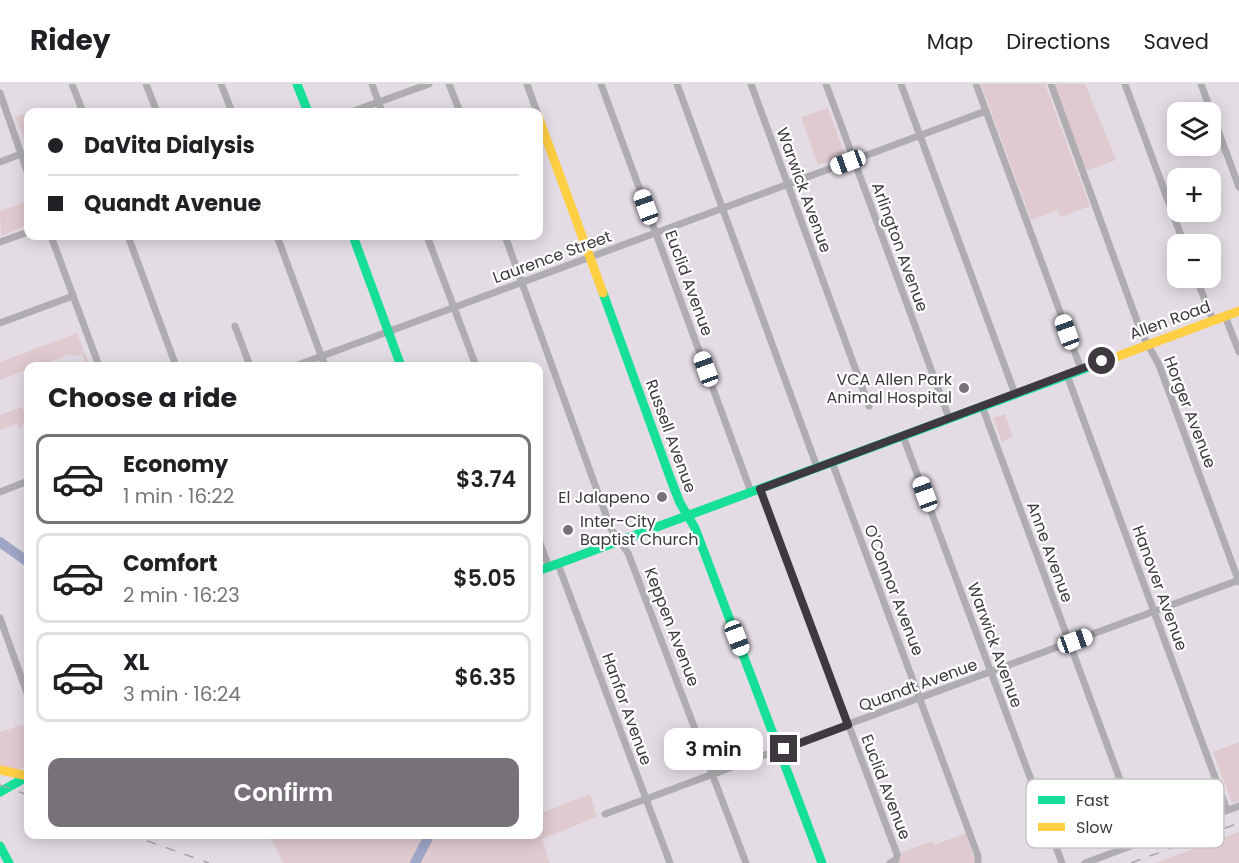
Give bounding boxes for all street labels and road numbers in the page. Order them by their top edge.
street label: Warwick Avenue [771,124,837,256]
street label: Arlington Avenue [866,179,934,315]
street label: Laurence Street [489,225,615,289]
street label: Euclid Avenue [659,227,719,339]
street label: Allen Road [1126,295,1214,345]
street label: Horger Avenue [1158,353,1222,471]
street label: Russell Avenue [640,376,702,496]
street label: Anne Avenue [1021,498,1079,606]
street label: O'Connor Avenue [858,521,930,659]
street label: Hanover Avenue [1127,522,1193,654]
street label: Keppen Avenue [639,564,705,690]
street label: Warwick Avenue [962,579,1028,711]
street label: Hanfor Avenue [596,650,658,768]
street label: Quandt Avenue [855,653,981,717]
street label: Euclid Avenue [855,731,917,843]

